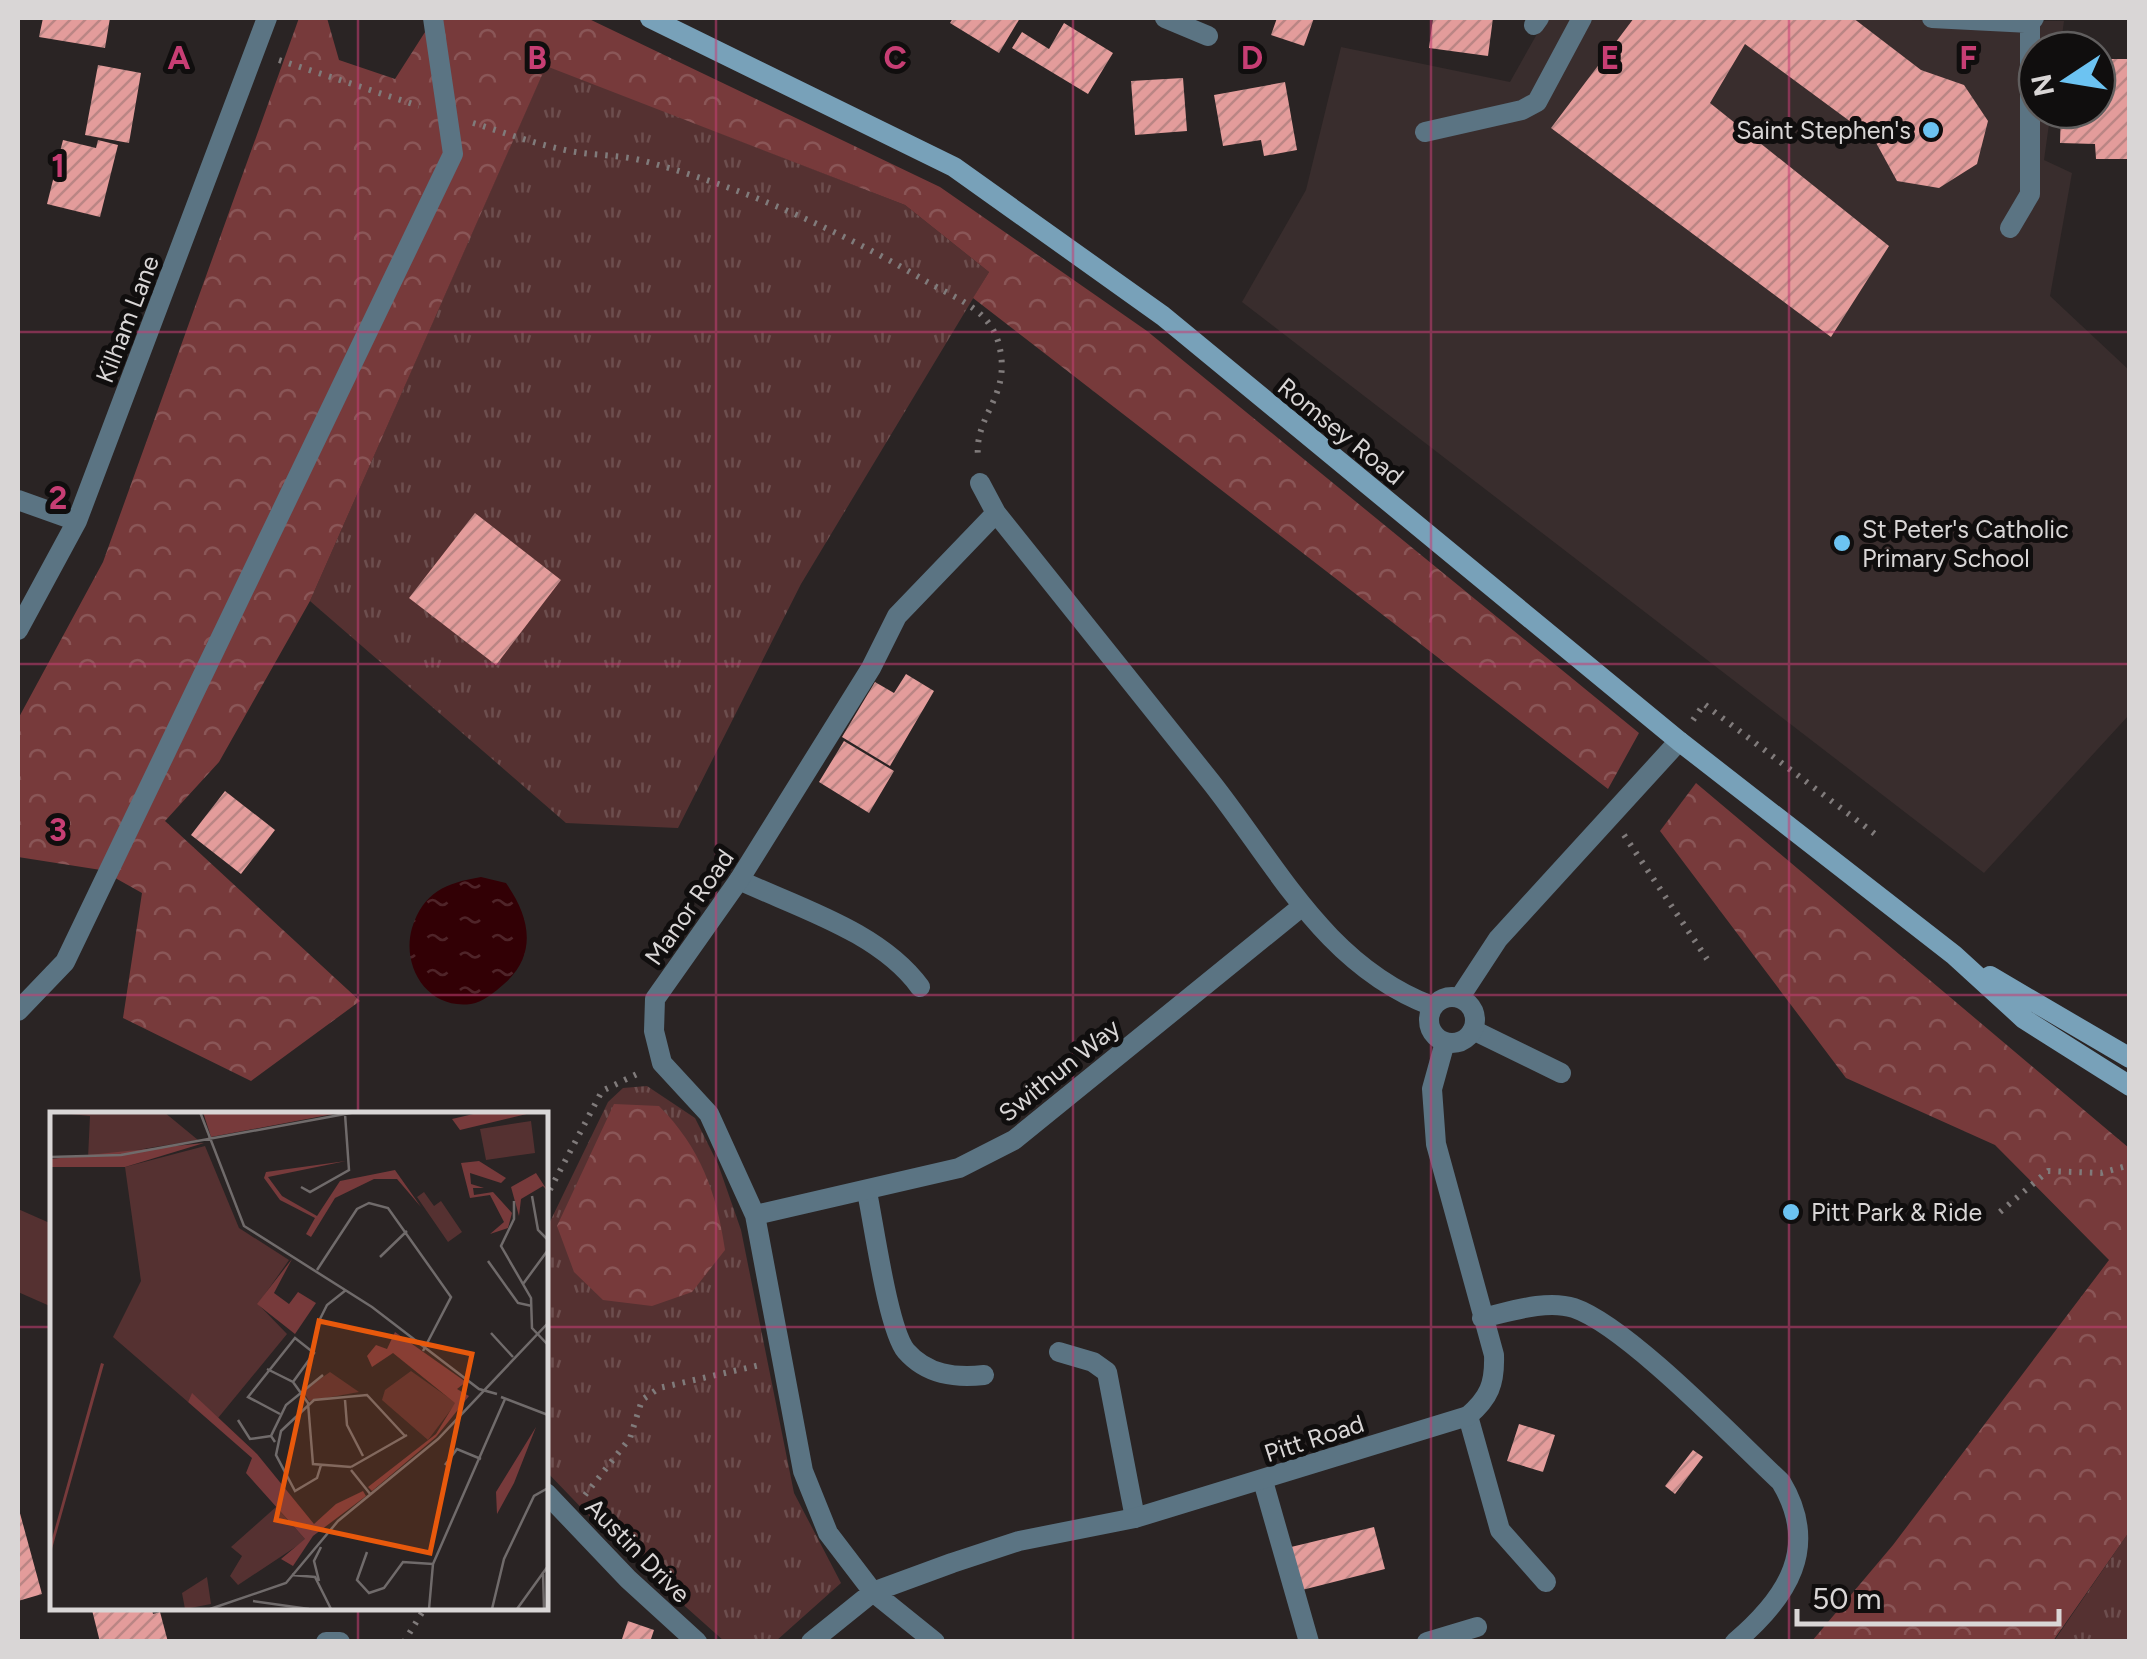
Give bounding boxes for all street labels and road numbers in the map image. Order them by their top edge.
street label: Kilham Lane [89,251,165,387]
street label: Romsey Road [1272,371,1410,491]
street label: Manor Road [638,843,740,971]
street label: Swithun Way [992,1012,1126,1128]
street label: Pitt Road [1260,1408,1368,1468]
street label: Austin Drive [579,1491,697,1609]

